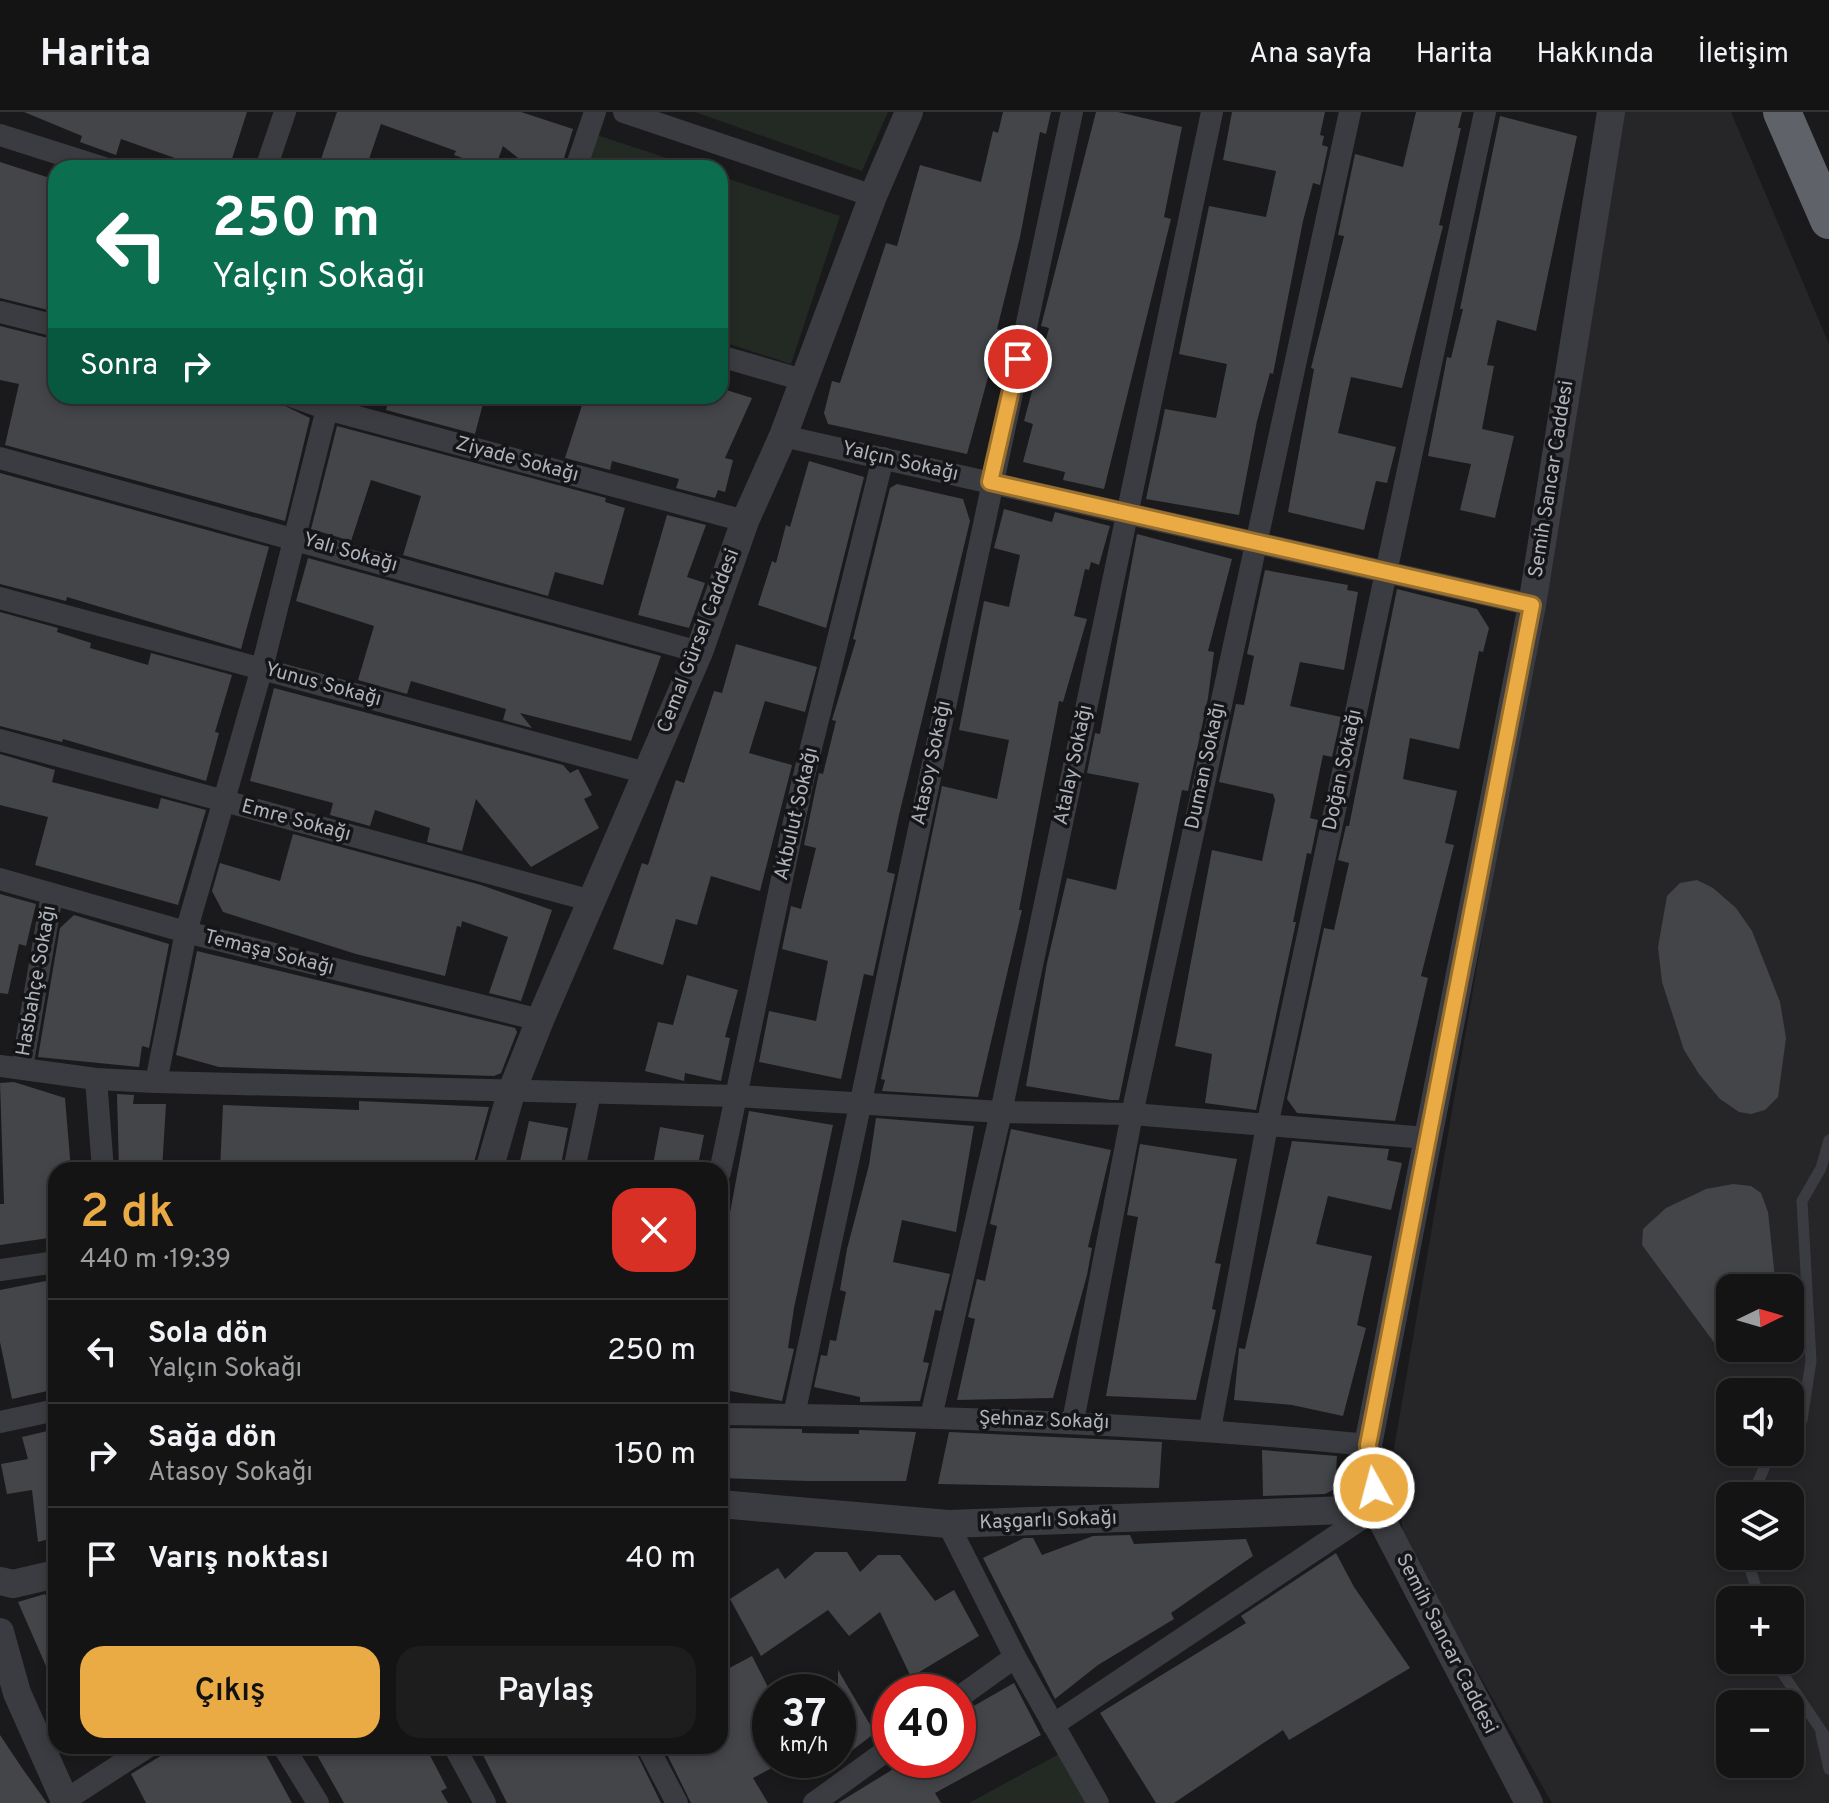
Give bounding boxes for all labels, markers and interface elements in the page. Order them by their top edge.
text: Harita [40,31,151,80]
text: Ana sayfa [1249,37,1372,73]
text: Harita [1416,37,1492,73]
text: Hakkında [1536,37,1654,73]
text: İletişim [1698,37,1789,73]
text: 250 m [212,186,380,256]
icon: left [80,192,184,296]
text: Yalçın Sokağı [212,255,425,301]
pin [984,325,1052,393]
icon: arrive [996,337,1040,381]
icon: right [174,344,218,388]
text: Sonra [80,348,158,385]
street label: Semih Sancar Caddesi [1524,379,1580,579]
street label: Ziyade Sokağı [453,431,581,489]
street label: Yalçın Sokağı [839,436,961,488]
street label: Yalı Sokağı [300,527,400,579]
street label: Cemal Gürsel Caddesi [652,545,746,737]
street label: Yunus Sokağı [262,657,384,713]
street label: Atasoy Sokağı [906,698,958,828]
street label: Duman Sokağı [1180,700,1232,832]
street label: Atalay Sokağı [1049,702,1099,828]
street label: Doğan Sokağı [1317,707,1369,833]
street label: Akbulut Sokağı [769,745,825,883]
street label: Emre Sokağı [239,794,353,848]
street label: Hasbahçe Sokağı [11,904,63,1058]
street label: Temaşa Sokağı [201,924,337,982]
text: 2 dk [80,1184,175,1244]
button: close [612,1188,696,1272]
text: 440 m · 19:39 [80,1244,231,1277]
north arrow [1716,1274,1804,1362]
map controls [1716,1274,1804,1778]
text: Sola dön [148,1316,268,1353]
icon: left [80,1329,124,1373]
text: 250 m [607,1333,696,1370]
text: Yalçın Sokağı [148,1353,302,1386]
button: sound [1716,1378,1804,1466]
street label: Şehnaz Sokağı [978,1406,1110,1436]
text: Sağa dön [148,1420,277,1457]
icon: right [80,1433,124,1477]
text: 150 m [615,1437,696,1474]
position arrow [1332,1446,1416,1530]
text: Atasoy Sokağı [148,1457,313,1490]
button: layers [1716,1482,1804,1570]
street label: Kaşgarlı Sokağı [979,1506,1117,1536]
icon: arrive [80,1537,124,1581]
text: Varış noktası [148,1541,329,1578]
text: 40 m [626,1541,696,1578]
street label: Semih Sancar Caddesi [1389,1549,1503,1739]
button: + [1716,1586,1804,1674]
button: Çıkış [80,1646,380,1738]
button: Paylaş [396,1646,696,1738]
speed limit sign: 40 [872,1674,976,1778]
button: − [1716,1690,1804,1778]
text: 37 [782,1691,826,1741]
text: km/h [780,1733,828,1759]

